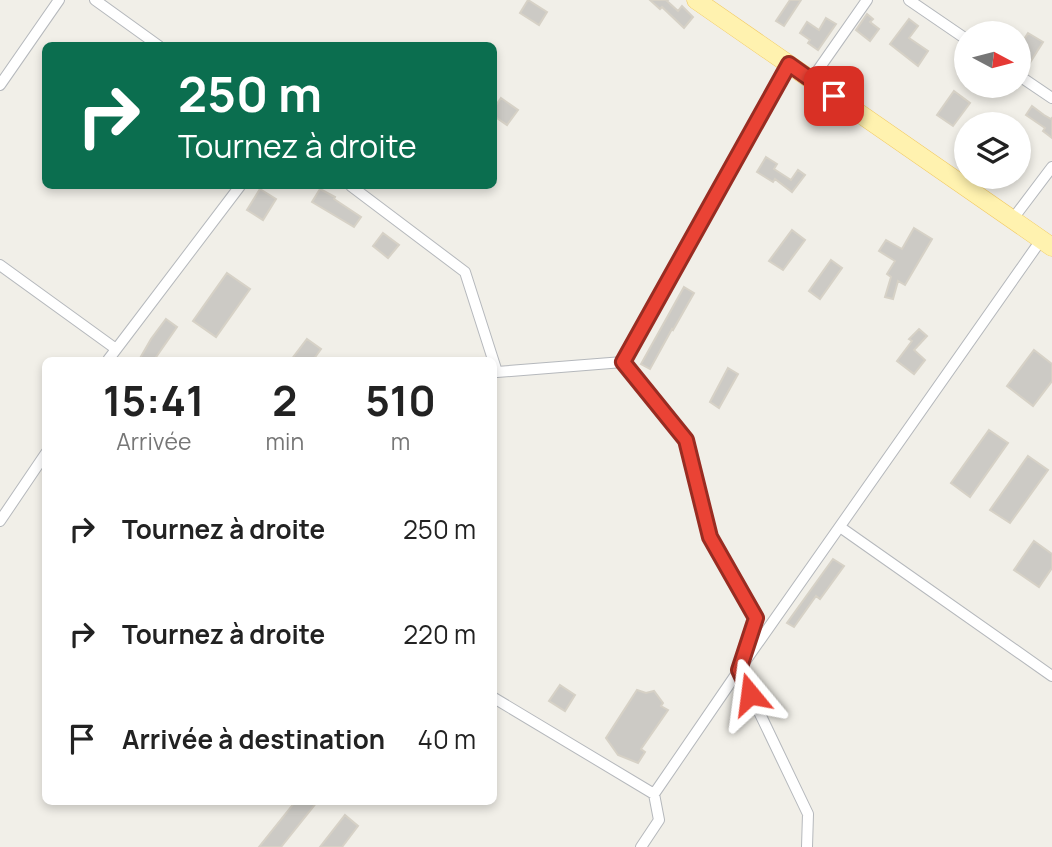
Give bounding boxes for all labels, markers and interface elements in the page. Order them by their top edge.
north arrow [954,21,1031,98]
map controls [954,21,1031,189]
text: 250 m [178,60,322,127]
pin [804,66,864,126]
icon: right [63,70,154,161]
icon: arrive [815,77,853,115]
button: layers [954,112,1031,189]
text: Tournez à droite [178,124,417,168]
text: 15:41 [103,371,204,429]
text: 2 [272,371,297,429]
text: 510 [365,371,436,429]
text: Arrivée [116,425,191,457]
text: min [266,425,304,457]
text: m [391,425,410,457]
icon: right [63,510,101,548]
text: Tournez à droite [122,511,325,547]
text: 250 m [403,511,476,547]
icon: right [63,615,101,653]
text: Tournez à droite [122,616,325,652]
text: 220 m [403,616,476,652]
position arrow [713,657,787,731]
icon: arrive [63,720,101,758]
text: Arrivée à destination [122,721,385,757]
text: 40 m [418,721,476,757]

